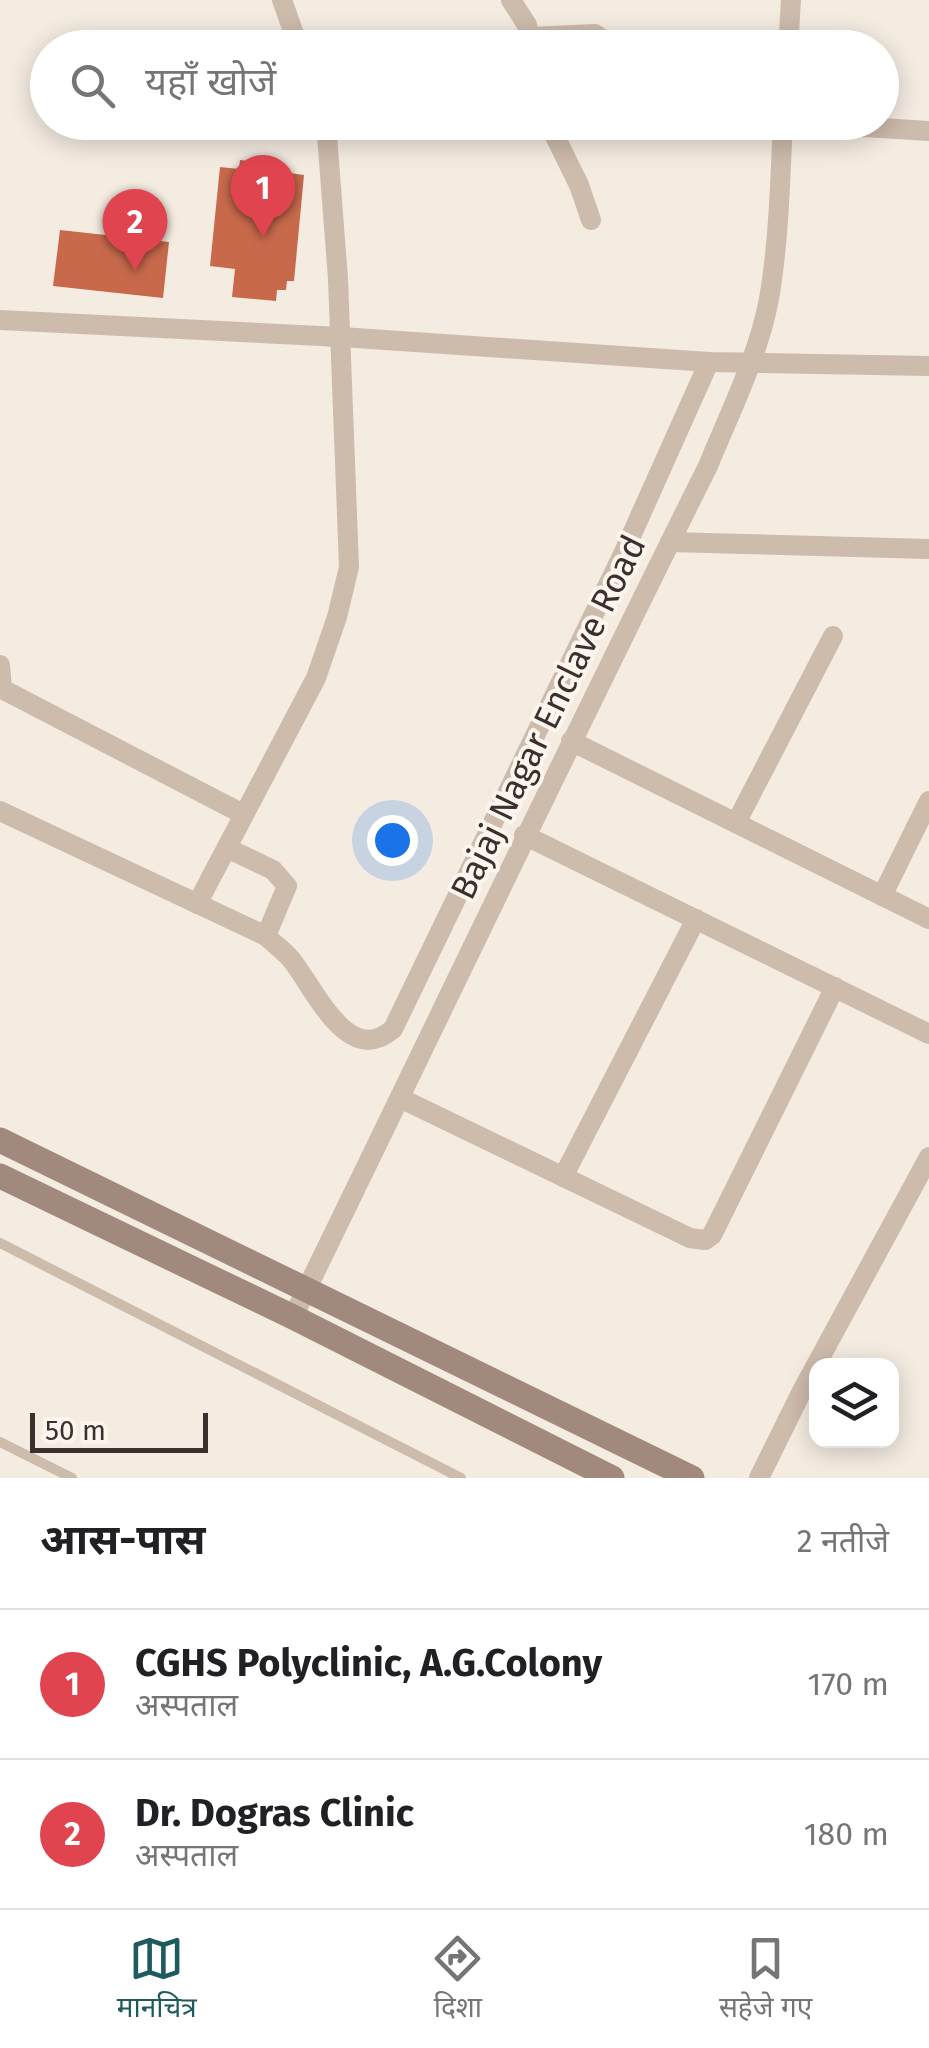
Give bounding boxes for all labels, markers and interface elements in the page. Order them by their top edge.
search box [30,30,899,140]
icon: search [65,58,120,113]
text: यहाँ खोजें [145,59,276,105]
pin: 1 [230,154,296,237]
pin: 2 [102,188,168,271]
street label: Bajaj Nagar Enclave Road [441,528,655,906]
your location [367,815,418,866]
map controls [809,1358,899,1448]
button: layers [809,1358,899,1448]
scale bar [30,1408,208,1452]
text: 50 m [45,1414,106,1447]
text: आस-पास [40,1515,205,1565]
text: 2 नतीजे [797,1522,889,1560]
text: CGHS Polyclinic, A.G.Colony [135,1640,602,1686]
text: 1 [65,1665,80,1703]
text: 170 m [808,1665,889,1703]
text: अस्पताल [135,1686,238,1724]
text: Dr. Dogras Clinic [135,1790,414,1836]
text: 2 [64,1815,81,1853]
text: 180 m [804,1815,889,1853]
text: अस्पताल [135,1836,238,1874]
tab: मानचित्र [117,1931,197,2028]
tab: दिशा [430,1931,485,2028]
tab: सहेजे गए [719,1931,812,2028]

